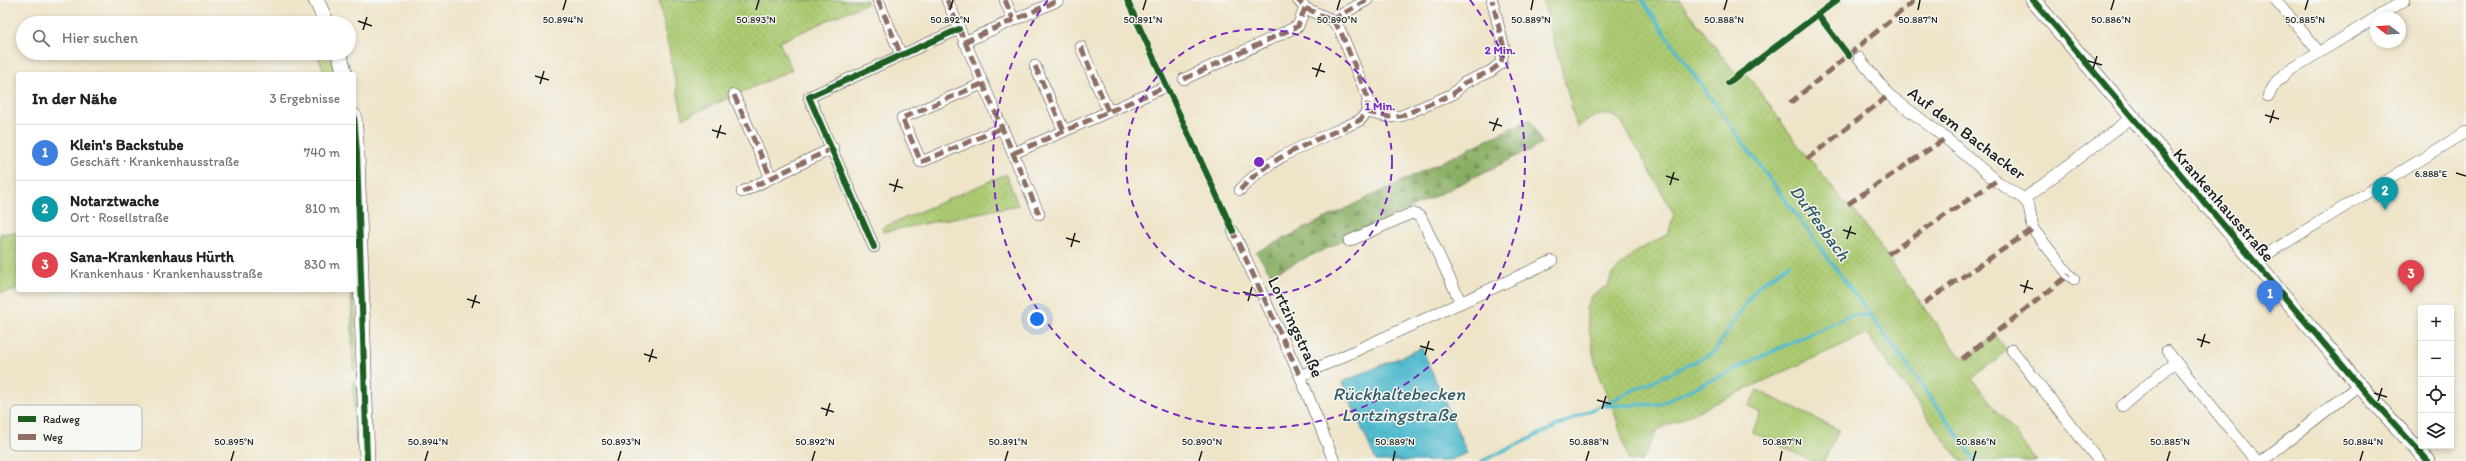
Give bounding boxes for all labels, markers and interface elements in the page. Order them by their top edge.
north arrow [2370,12,2406,48]
text: 50.894°N [543,13,583,26]
text: 50.893°N [736,13,776,26]
text: 50.892°N [930,13,970,26]
text: 50.891°N [1124,13,1163,26]
text: 50.890°N [1317,13,1357,26]
text: 50.889°N [1511,13,1551,26]
text: 50.888°N [1704,13,1744,26]
text: 50.887°N [1898,13,1938,26]
text: 50.886°N [2091,13,2131,26]
text: 50.885°N [2285,13,2325,26]
search box [16,16,356,60]
icon: search [30,27,52,49]
text: Hier suchen [62,29,138,47]
text: 2 Min. [1484,43,1516,57]
street label: Auf dem Bachacker [1904,82,2030,184]
text: In der Nähe [32,88,117,108]
text: 3 Ergebnisse [270,91,340,106]
text: 1 Min. [1365,99,1395,113]
text: Klein's Backstube [70,136,184,154]
street label: Krankenhausstraße [2169,144,2279,266]
text: 1 [42,145,48,160]
text: 740 m [304,145,340,160]
text: Geschäft · Krankenhausstraße [70,154,239,169]
centre of rings [1252,155,1266,169]
text: 6.888°E [2415,167,2448,180]
pin: 2 [2372,177,2398,210]
water label: Duffesbach [1785,181,1855,265]
text: Notarztwache [70,192,159,210]
text: 2 [42,201,48,216]
text: 810 m [305,201,340,216]
text: Ort · Rosellstraße [70,210,169,225]
text: Sana-Krankenhaus Hürth [70,248,234,266]
text: 3 [41,257,49,272]
text: 830 m [304,257,340,272]
pin: 3 [2398,260,2424,293]
text: Krankenhaus · Krankenhausstraße [70,266,263,281]
street label: Lortzingstraße [1264,274,1328,380]
pin: 1 [2257,280,2283,313]
map controls [2418,305,2454,449]
button: + [2418,305,2454,341]
your location [1027,309,1047,329]
button: − [2418,341,2454,377]
button: locate [2418,377,2454,413]
water label: Rückhaltebecken Lortzingstraße [1333,383,1466,426]
legend [10,405,142,451]
text: Radweg [43,413,80,426]
button: layers [2418,413,2454,449]
text: Weg [43,431,63,444]
text: 50.895°N [214,435,254,448]
text: 50.894°N [408,435,448,448]
text: 50.893°N [601,435,641,448]
text: 50.892°N [795,435,835,448]
text: 50.891°N [989,435,1028,448]
text: 50.890°N [1182,435,1222,448]
text: 50.889°N [1375,435,1415,448]
text: 50.888°N [1569,435,1609,448]
text: 50.887°N [1762,435,1802,448]
text: 50.886°N [1956,435,1996,448]
text: 50.885°N [2150,435,2190,448]
text: 50.884°N [2343,435,2384,448]

